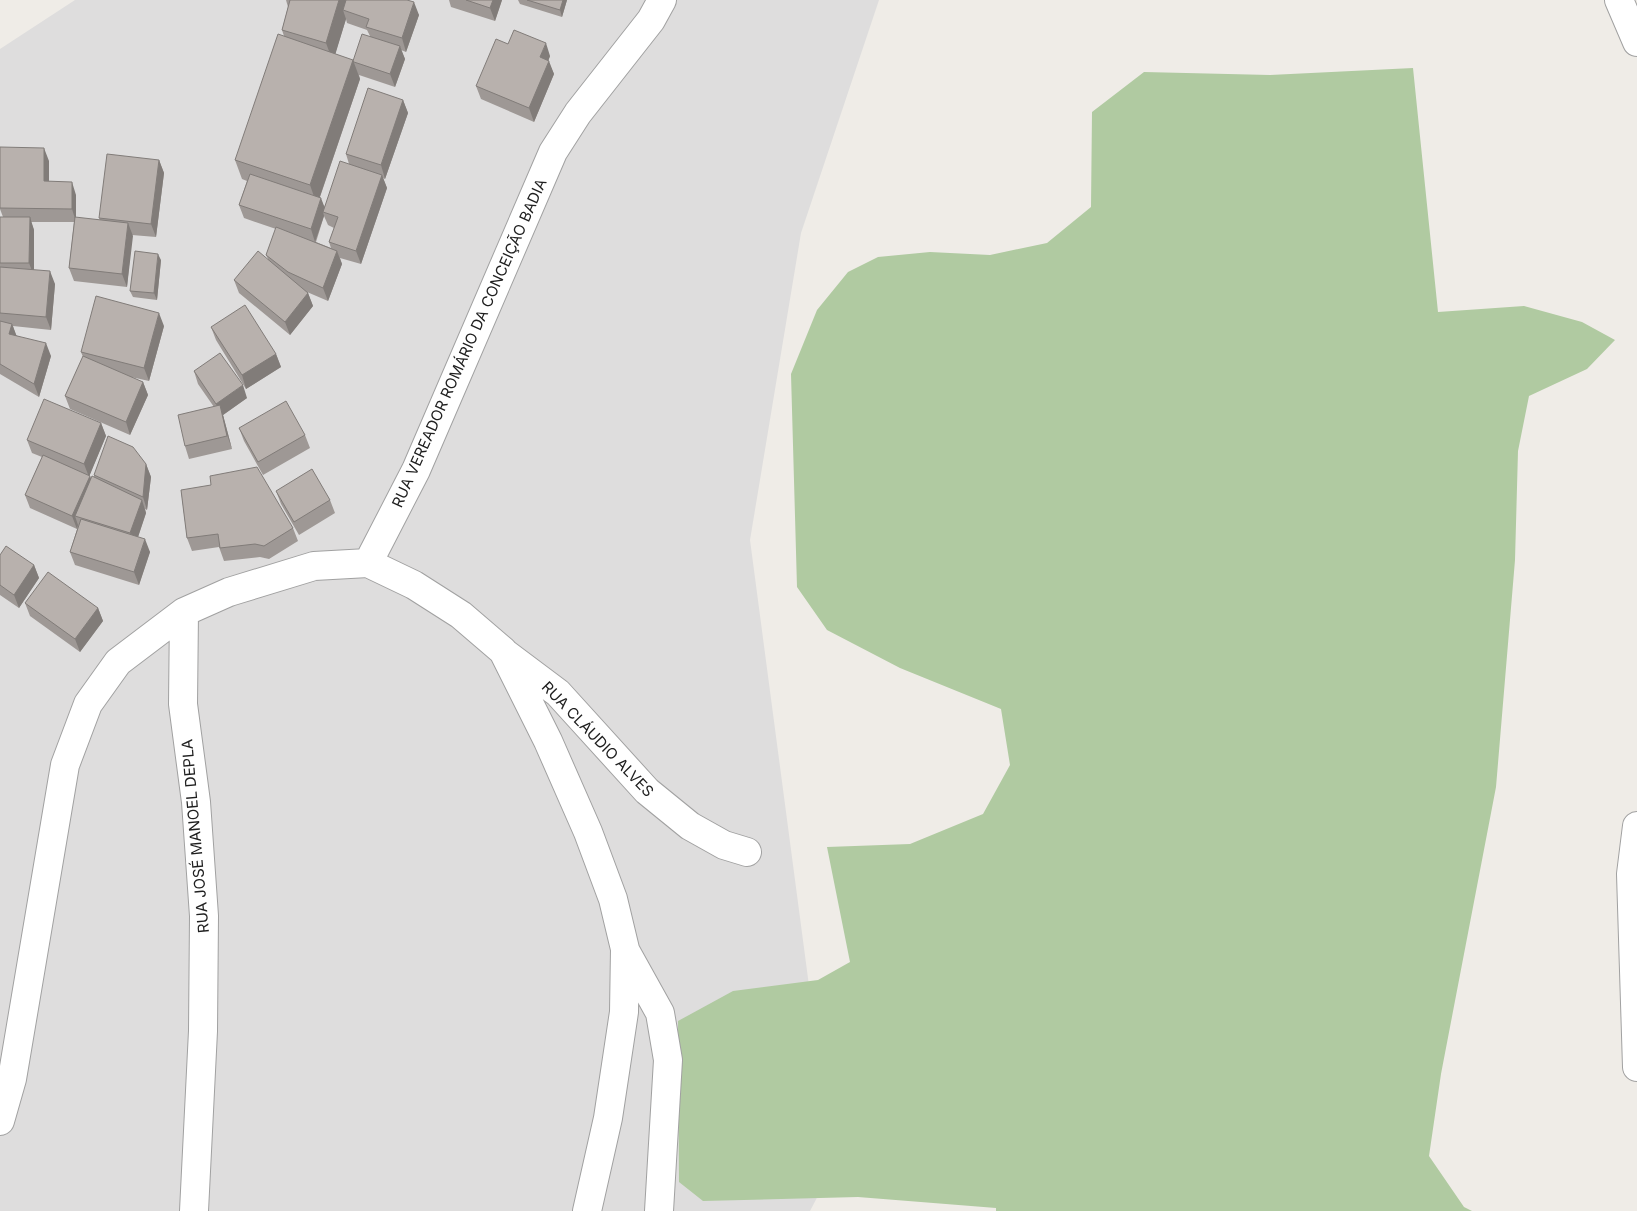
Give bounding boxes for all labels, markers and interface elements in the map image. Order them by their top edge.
street label: RUA VEREADOR ROMÁRIO DA CONCEIÇÃO BADIA [387,176,551,510]
street label: RUA CLÁUDIO ALVES [538,677,658,801]
street label: RUA JOSÉ MANOEL DEPLA [177,738,213,934]

